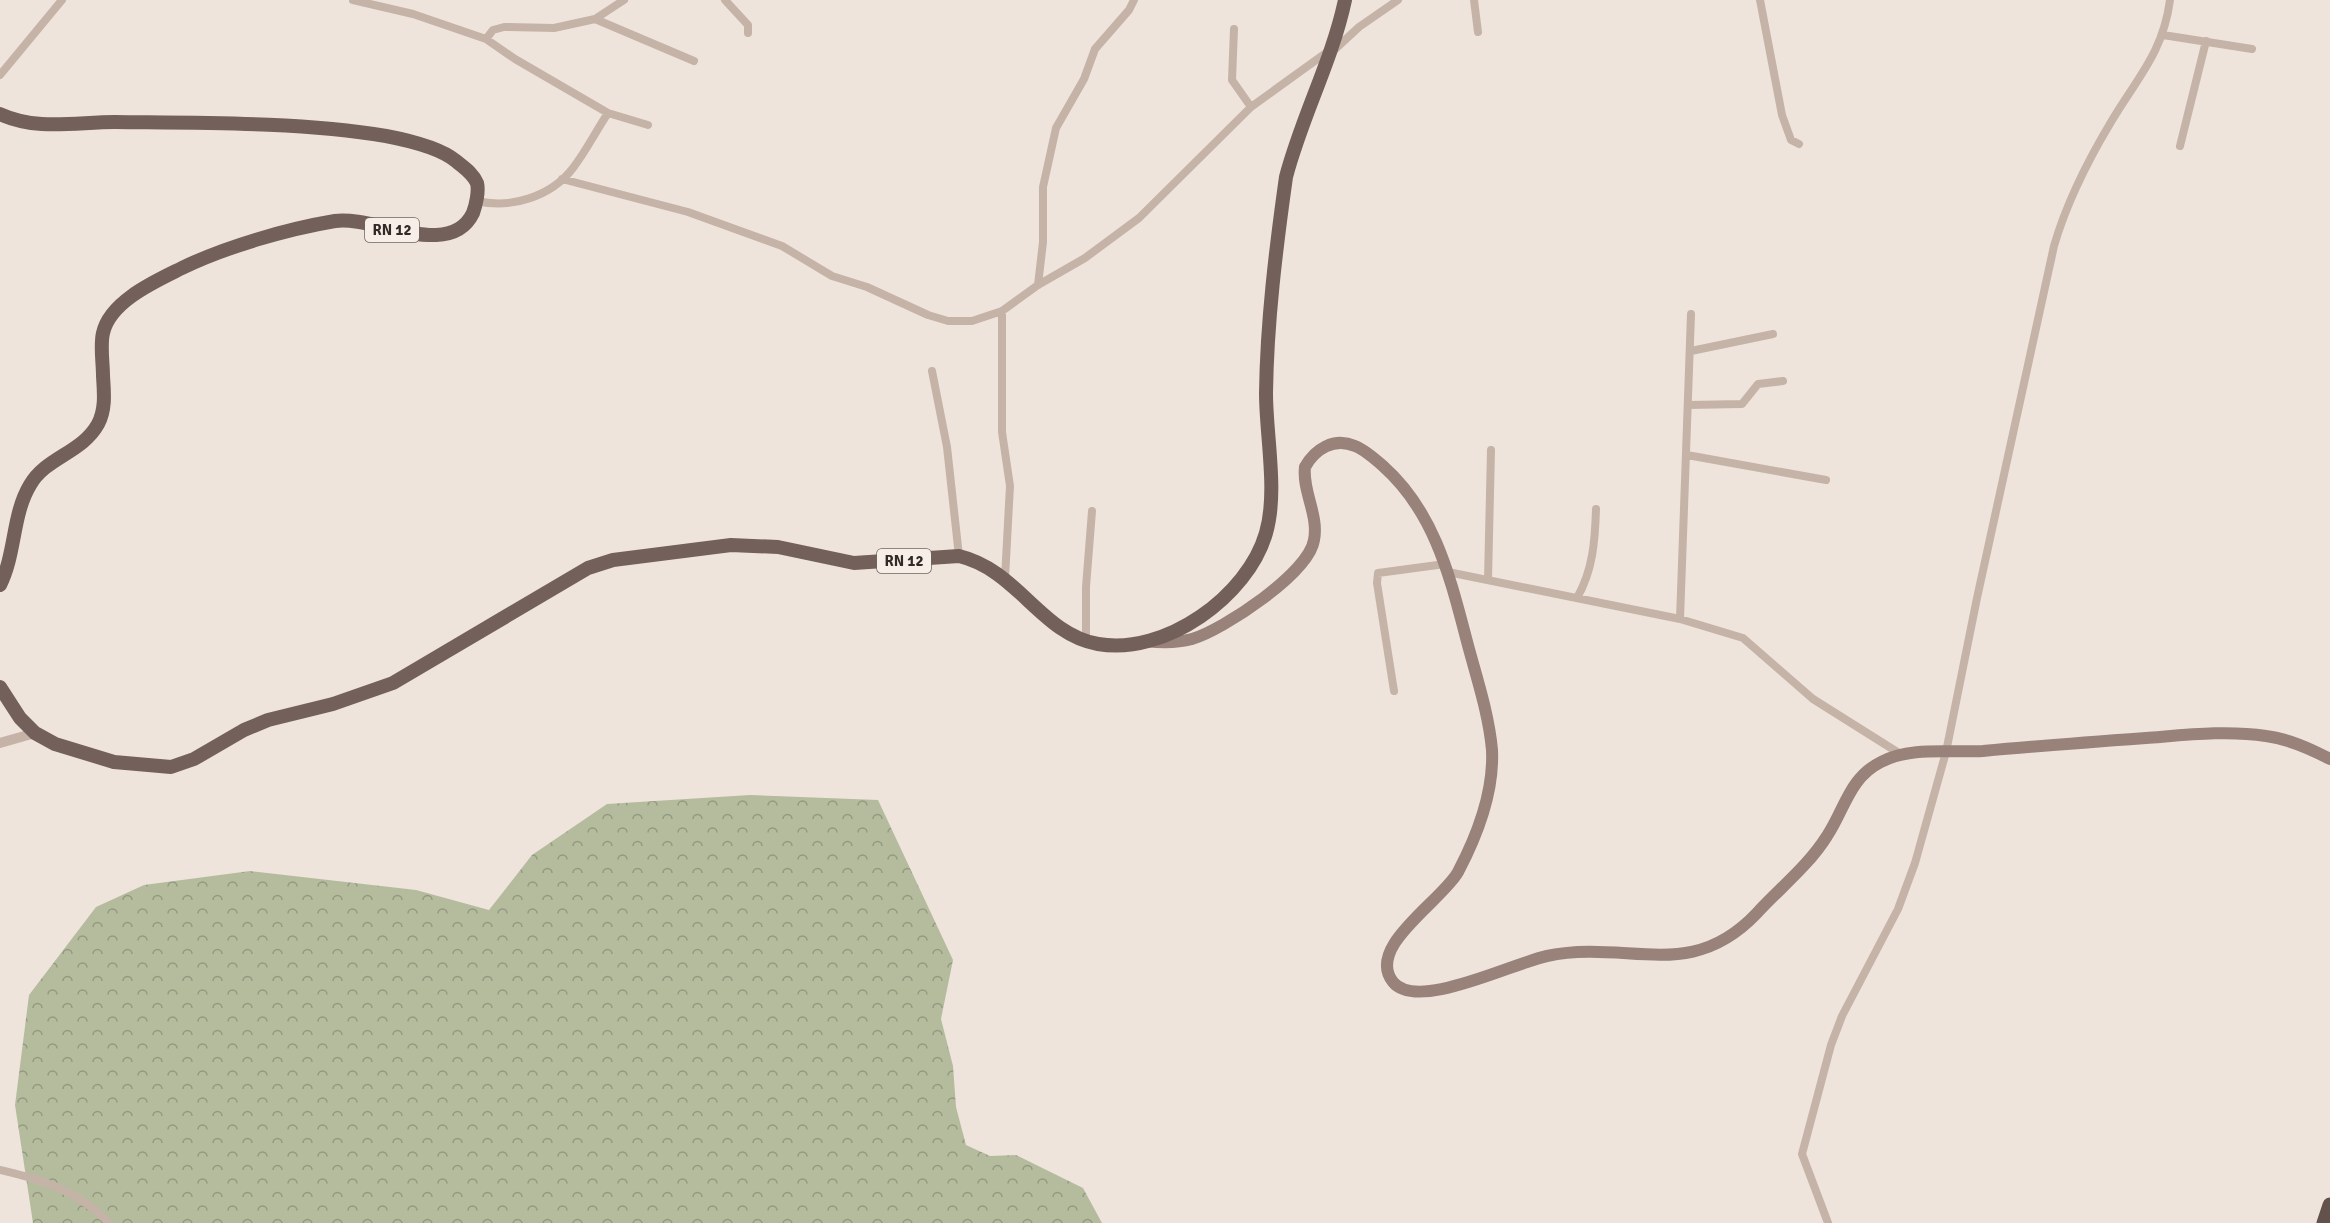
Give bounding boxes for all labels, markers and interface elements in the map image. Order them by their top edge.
road number: RN 12 [365,218,419,242]
road number: RN 12 [877,549,931,573]

